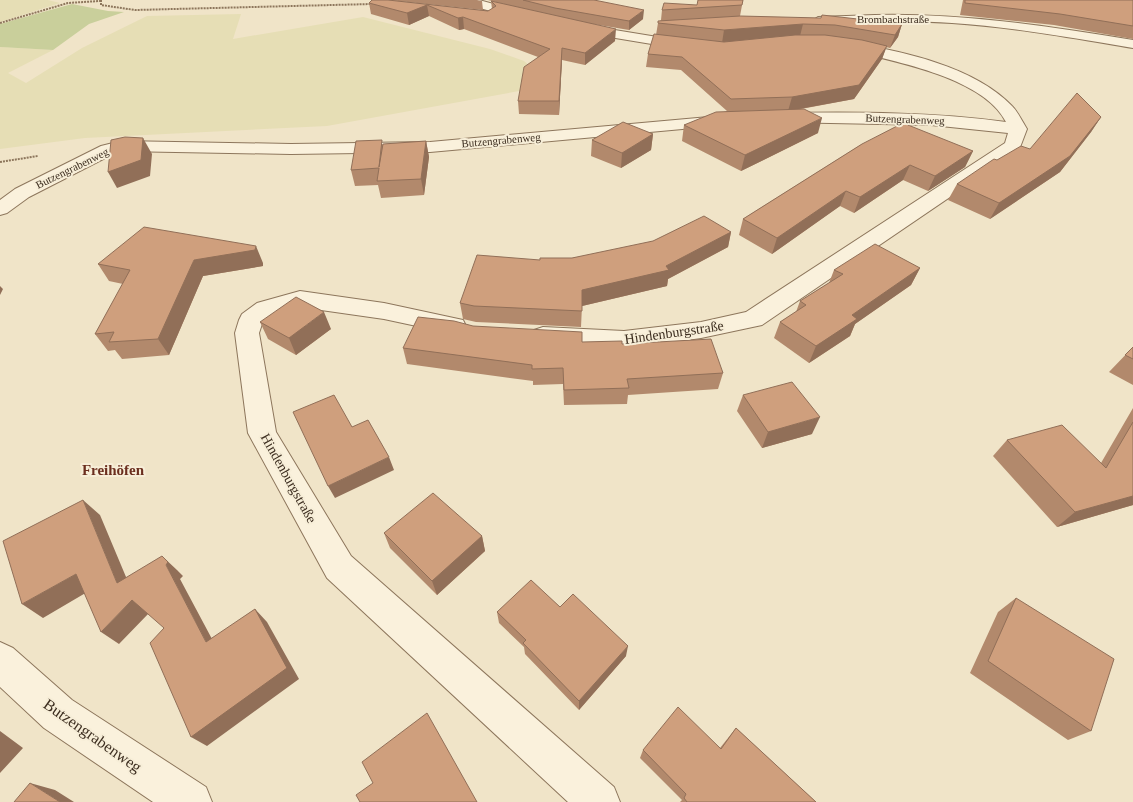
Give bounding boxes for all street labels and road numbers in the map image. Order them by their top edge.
street label: Brombachstraße [857,13,929,25]
street label: Butzengrabenweg [865,112,945,126]
street label: Butzengrabenweg [461,131,542,149]
street label: Butzengrabenweg [34,145,111,191]
street label: Hindenburgstraße [623,318,725,347]
street label: Hindenburgstraße [258,431,319,526]
street label: Butzengrabenweg [40,695,145,776]

